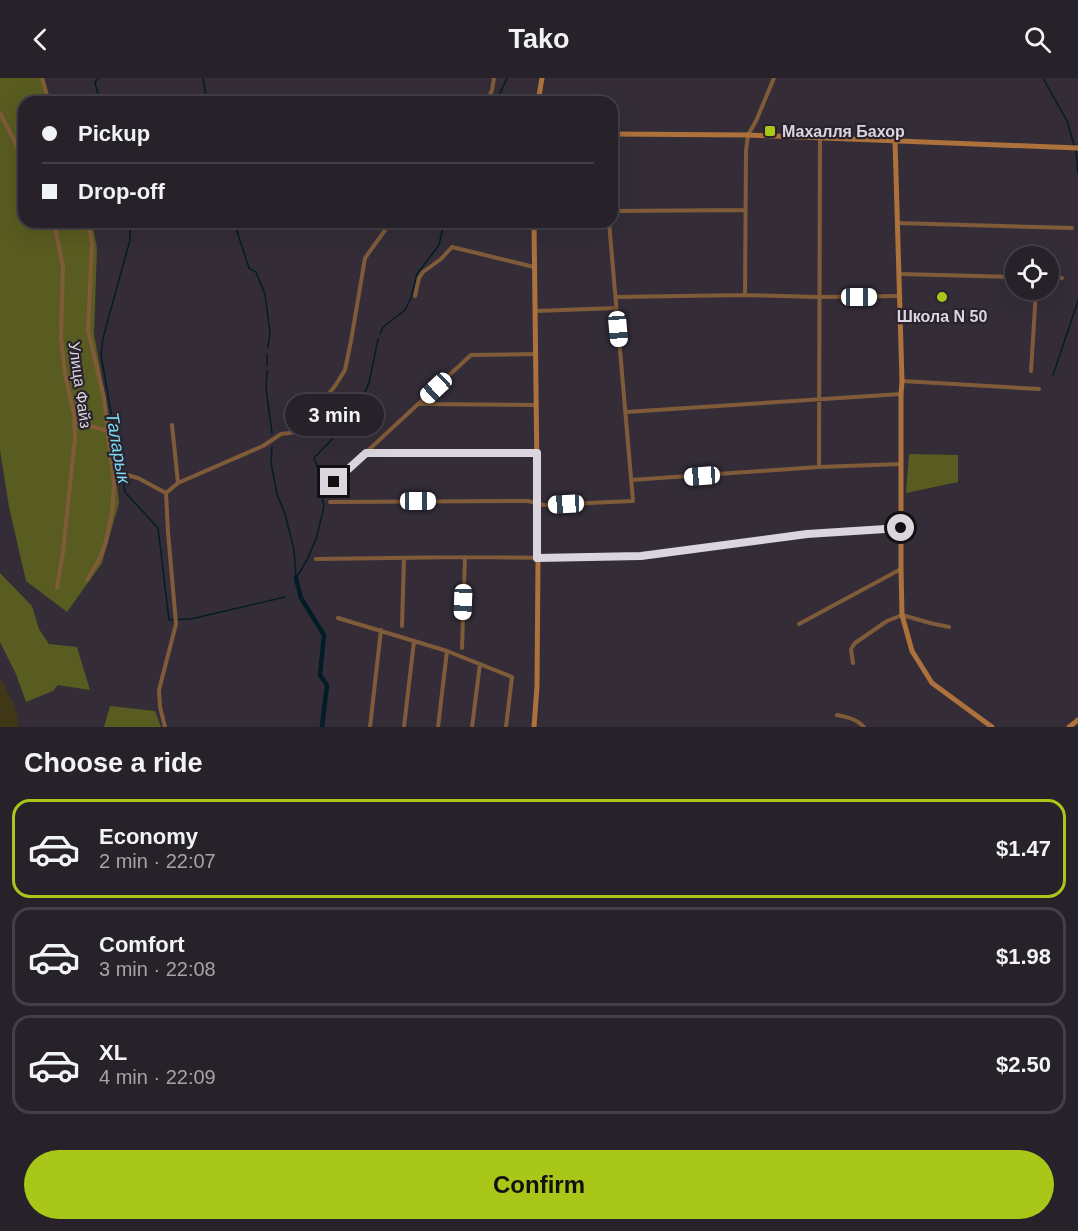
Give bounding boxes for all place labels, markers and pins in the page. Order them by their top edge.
place label: Махалля Бахор [782,123,905,140]
marker: Махалля Бахор [763,124,777,138]
marker: Школа N 50 [935,290,949,304]
place label: Школа N 50 [897,308,987,325]

